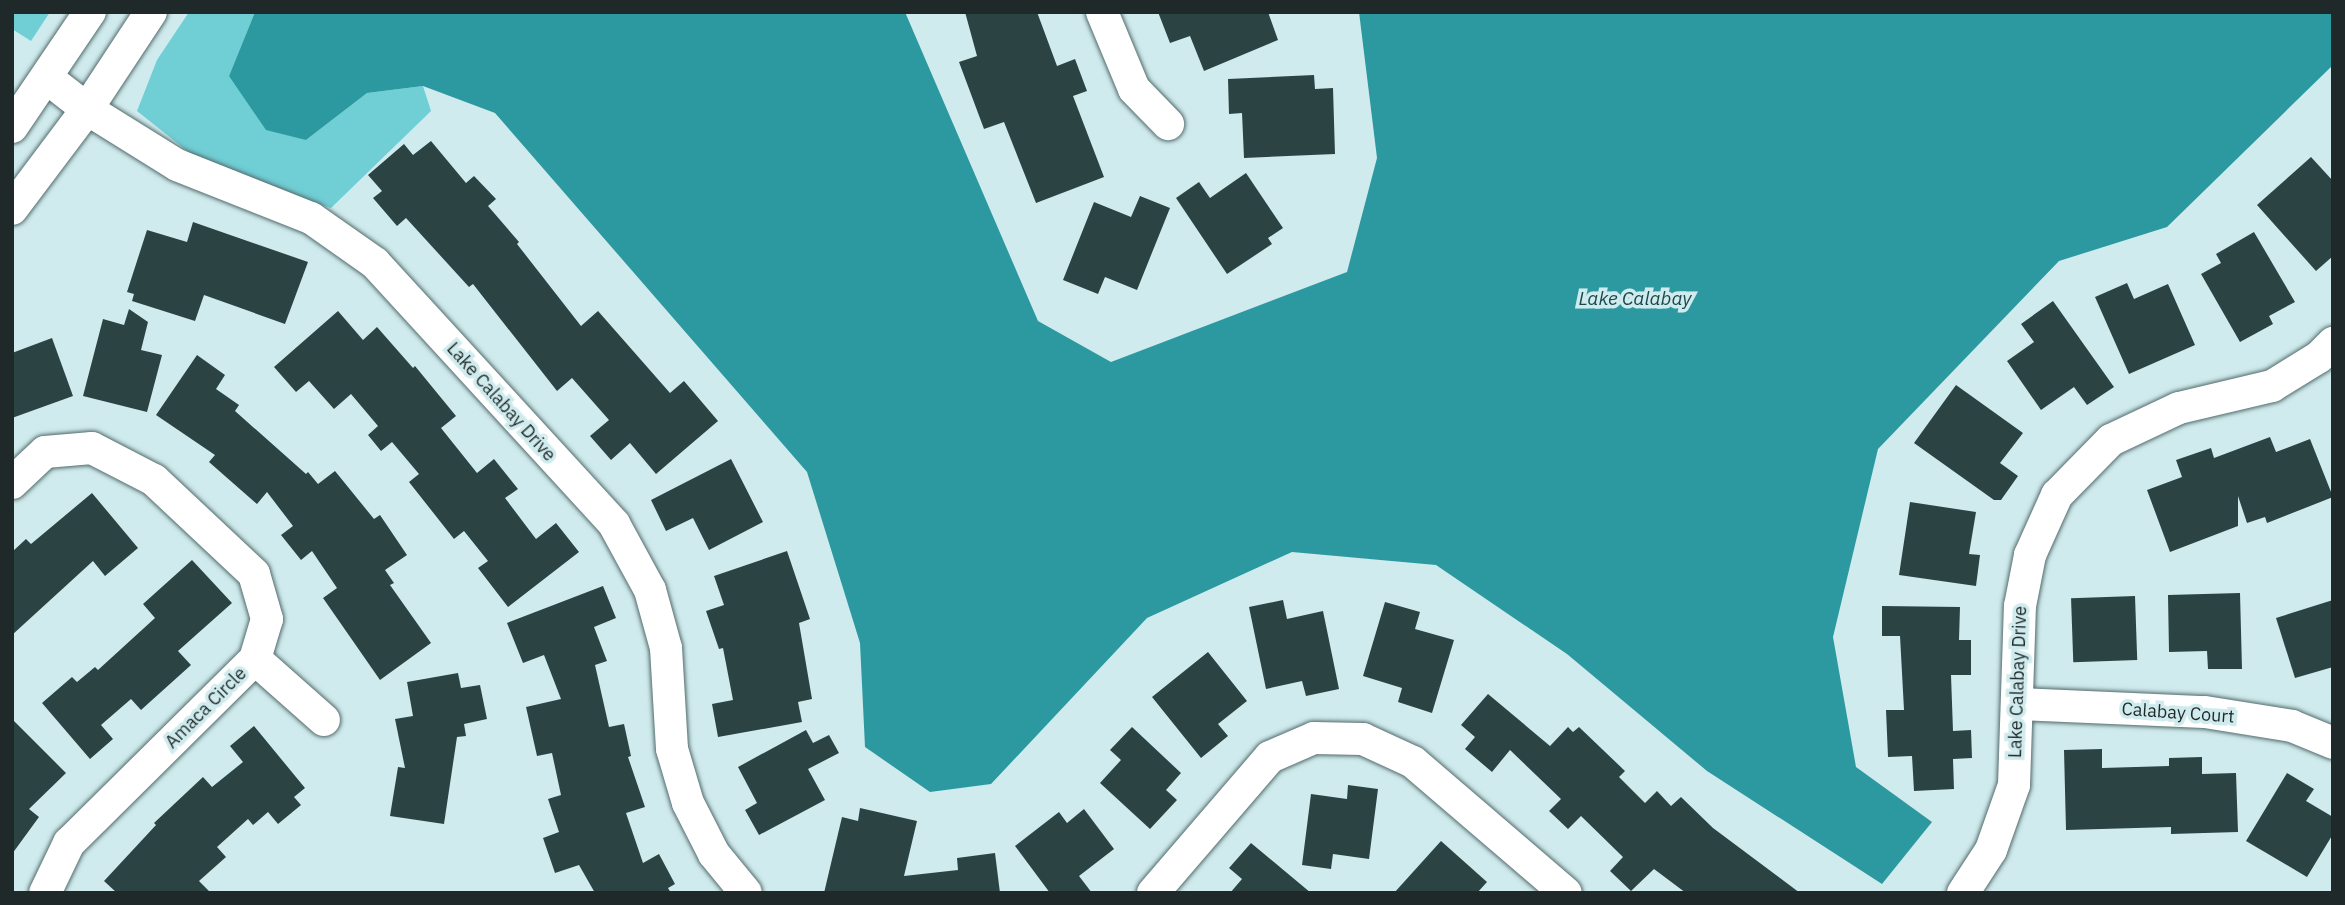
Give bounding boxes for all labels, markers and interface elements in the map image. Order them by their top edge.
water label: Lake Calabay [1578,288,1692,310]
street label: Lake Calabay Drive [442,338,560,466]
street label: Lake Calabay Drive [2005,606,2031,758]
street label: Amaca Circle [161,663,251,753]
street label: Calabay Court [2121,698,2235,728]

